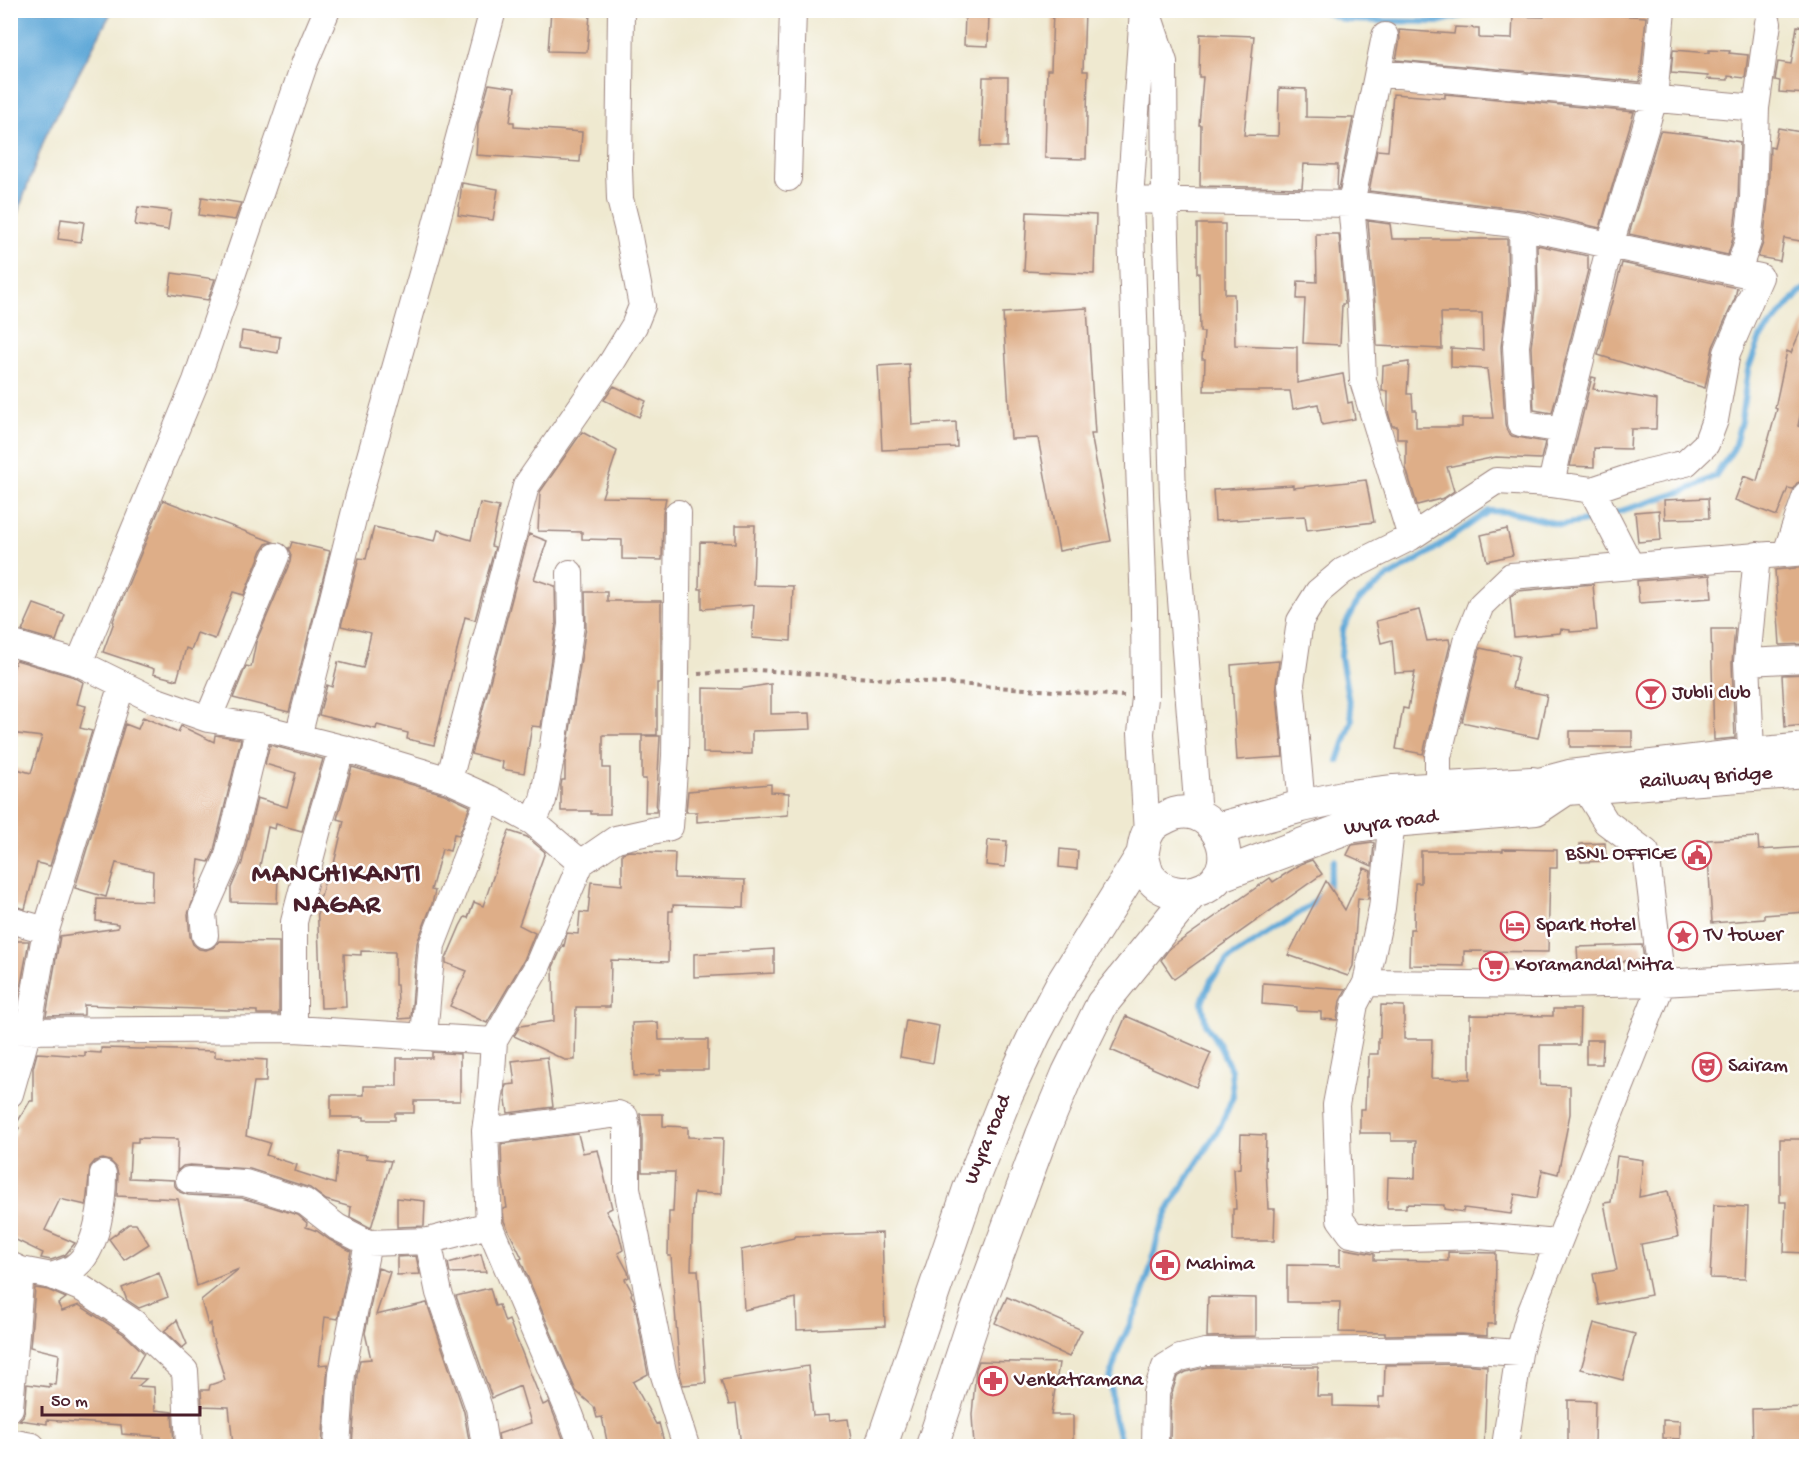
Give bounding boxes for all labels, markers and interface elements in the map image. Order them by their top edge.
bar icon: Jubli club [1635,678,1667,710]
place label: Jubli club [1672,682,1751,707]
street label: Railway Bridge [1639,762,1774,796]
street label: Wyra road [1342,805,1441,843]
public building icon: BSNL OFFICE [1681,839,1713,871]
place label: BSNL OFFICE [1564,843,1677,868]
district label: MANCHIKANTI NAGAR [252,860,422,923]
hotel icon: Spark Hotel [1499,910,1531,942]
place label: Spark Hotel [1536,914,1636,939]
place icon: TV tower [1667,920,1699,952]
place label: TV tower [1703,924,1784,949]
supermarket icon: Koramandal Mitra [1478,950,1510,982]
place label: Koramandal Mitra [1515,954,1675,979]
theatre icon: Sairam [1691,1051,1723,1083]
place label: Sairam [1728,1055,1788,1080]
street label: Wyra road [960,1090,1019,1189]
pharmacy icon: Mahima [1149,1249,1181,1281]
place label: Mahima [1186,1253,1256,1278]
pharmacy icon: Venkatramana [977,1365,1009,1397]
place label: Venkatramana [1013,1369,1145,1394]
scale bar [42,1379,200,1417]
text: 50 m [51,1392,88,1413]

